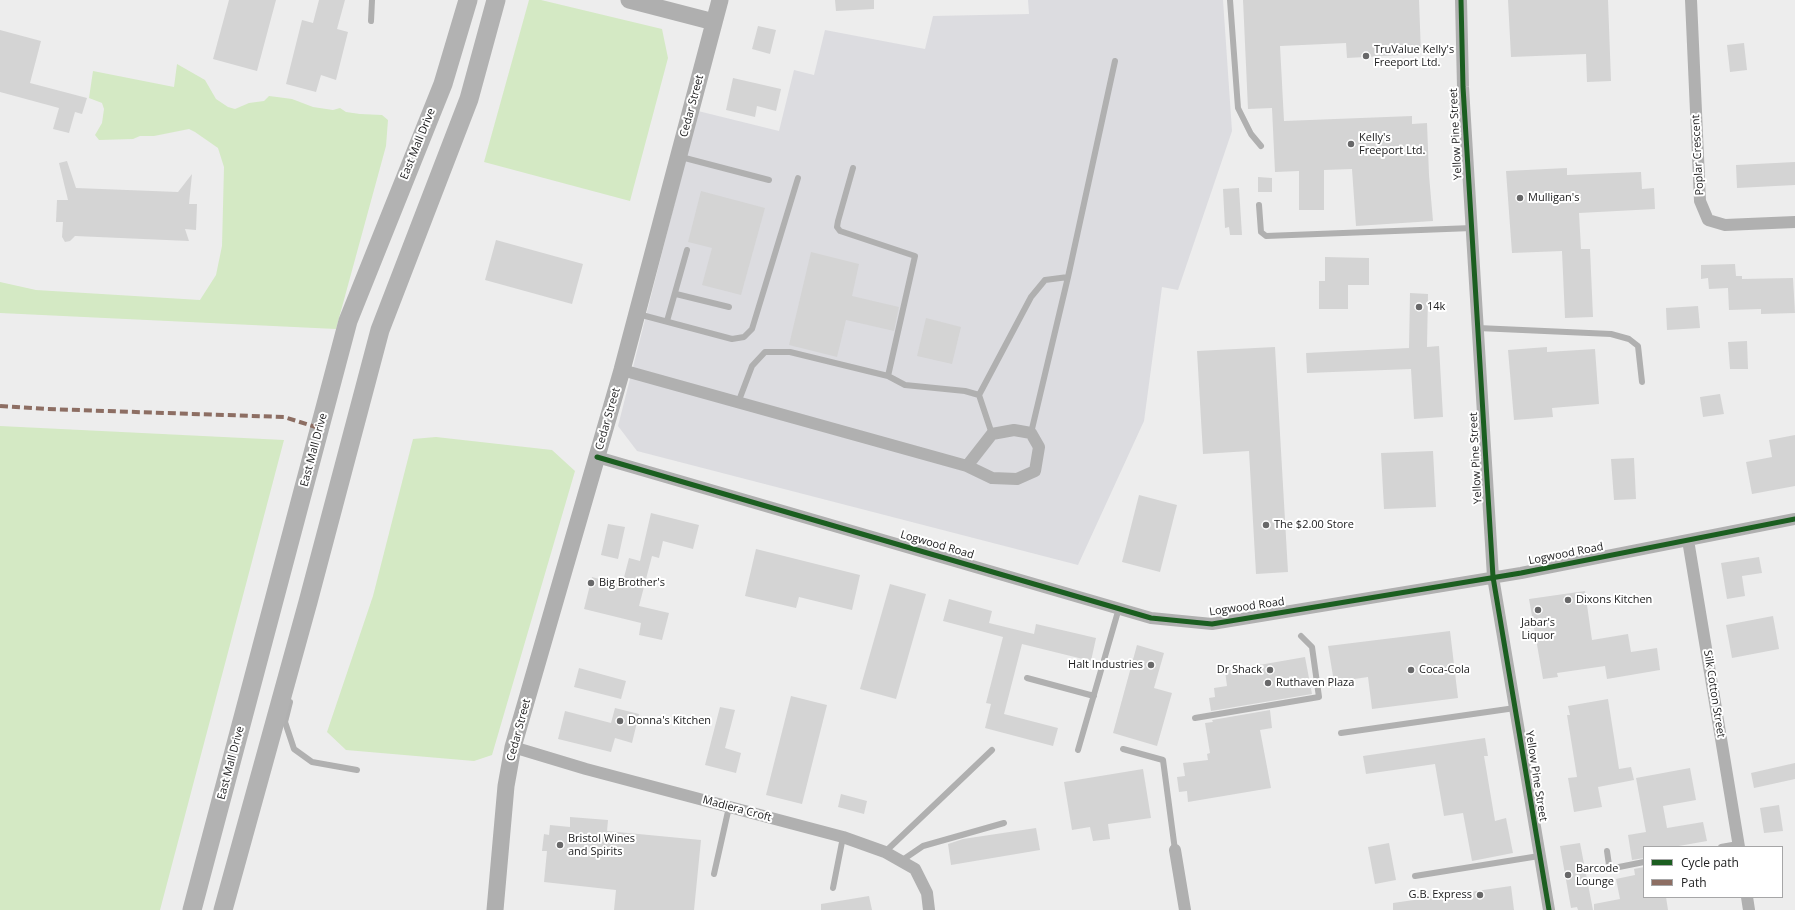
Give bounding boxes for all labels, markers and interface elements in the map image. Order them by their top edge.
place label: TruValue Kelly's Freeport Ltd. [1374,43,1454,69]
marker: TruValue Kelly's Freeport Ltd. [1361,51,1371,61]
street label: Cedar Street [677,73,707,139]
street label: Yellow Pine Street [1447,88,1465,180]
street label: East Mall Drive [398,106,438,182]
street label: Poplar Crescent [1689,114,1707,196]
place label: Kelly's Freeport Ltd. [1359,131,1425,157]
marker: Kelly's Freeport Ltd. [1346,139,1356,149]
place label: Mulligan's [1528,191,1579,205]
marker: Mulligan's [1515,193,1525,203]
place label: 14k [1427,300,1445,314]
marker: 14k [1414,302,1424,312]
street label: Cedar Street [593,386,623,452]
street label: East Mall Drive [298,412,330,488]
street label: Yellow Pine Street [1467,412,1485,504]
place label: The $2.00 Store [1274,518,1354,532]
marker: The $2.00 Store [1261,520,1271,530]
street label: Logwood Road [899,528,975,562]
street label: Logwood Road [1527,540,1605,568]
place label: Big Brother's [599,576,665,590]
marker: Big Brother's [586,578,596,588]
place label: Dixons Kitchen [1576,593,1652,607]
street label: Logwood Road [1208,595,1286,619]
marker: Dixons Kitchen [1563,595,1573,605]
marker: Jabar's Liquor [1533,605,1543,615]
place label: Jabar's Liquor [1521,616,1555,642]
street label: Silk Cotton Street [1701,649,1727,739]
place label: Halt Industries [1068,658,1143,672]
marker: Halt Industries [1146,660,1156,670]
place label: Dr Shack [1217,663,1262,677]
place label: Coca-Cola [1419,663,1470,677]
marker: Dr Shack [1265,665,1275,675]
marker: Coca-Cola [1406,665,1416,675]
place label: Ruthaven Plaza [1276,676,1354,690]
marker: Ruthaven Plaza [1263,678,1273,688]
street label: Cedar Street [504,697,534,763]
place label: Donna's Kitchen [628,714,711,728]
marker: Donna's Kitchen [615,716,625,726]
street label: East Mall Drive [215,725,247,801]
street label: Yellow Pine Street [1522,730,1550,822]
street label: Madiera Croft [701,793,773,825]
place label: Bristol Wines and Spirits [568,832,635,858]
marker: Bristol Wines and Spirits [555,840,565,850]
legend [1643,846,1783,898]
text: Cycle path [1681,854,1739,871]
place label: Barcode Lounge [1576,862,1619,888]
marker: Barcode Lounge [1563,870,1573,880]
text: Path [1681,874,1707,891]
place label: G.B. Express [1409,888,1472,902]
marker: G.B. Express [1475,890,1485,900]

